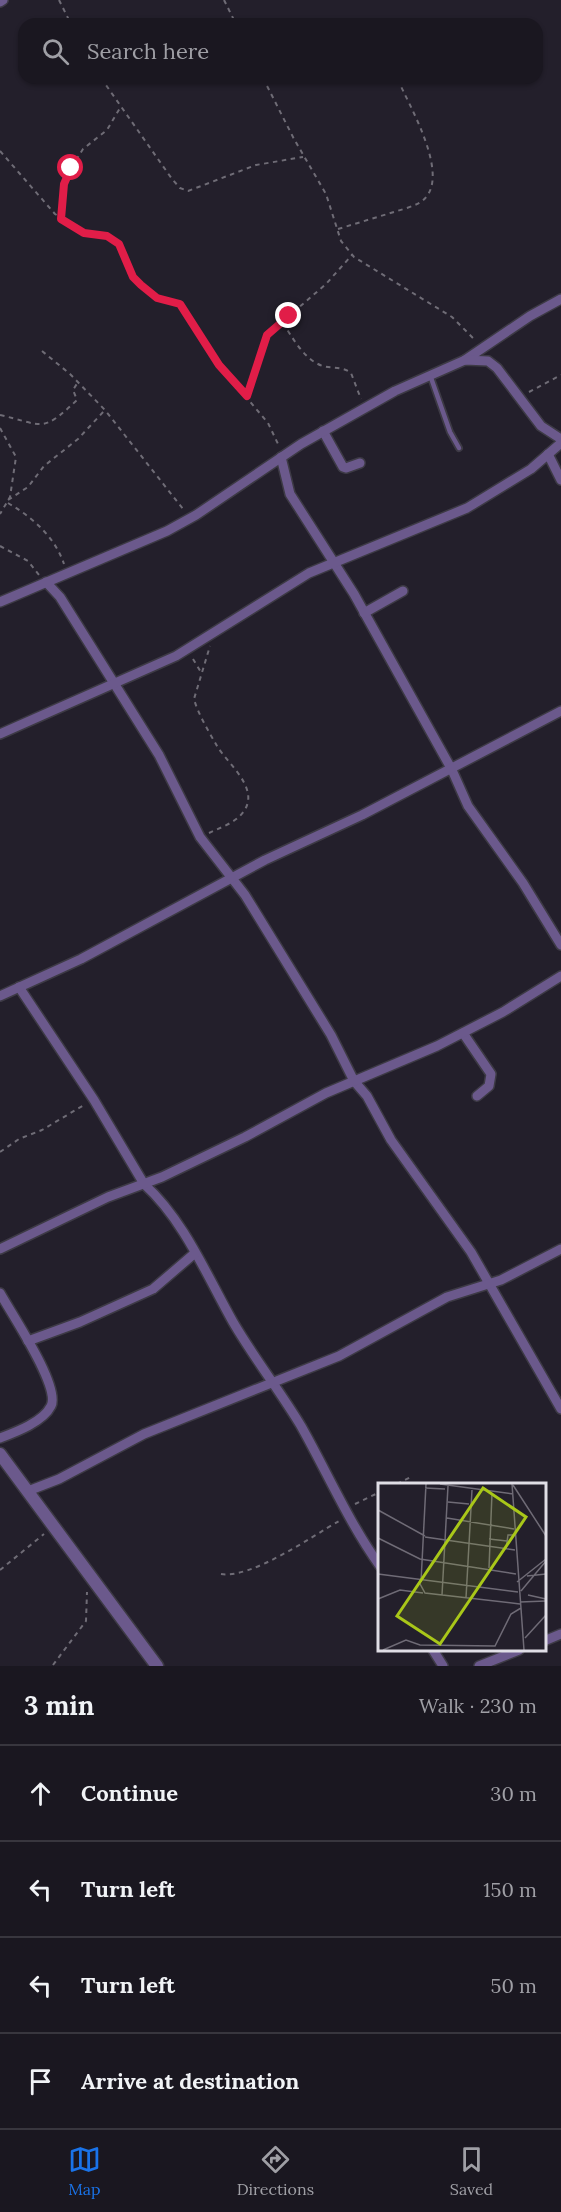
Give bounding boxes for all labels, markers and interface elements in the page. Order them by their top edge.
search box [18,18,543,84]
icon: search [39,35,72,68]
text: Search here [87,37,209,65]
route start [57,154,83,180]
route end [275,302,301,328]
inset map [378,1483,546,1651]
text: 3 min [24,1689,94,1722]
text: Walk · 230 m [419,1693,537,1718]
icon: ahead [24,1777,57,1810]
text: Continue [81,1779,178,1807]
text: 30 m [490,1781,537,1806]
icon: left [24,1873,57,1906]
text: Turn left [81,1875,175,1903]
text: 150 m [483,1877,537,1902]
icon: left [24,1969,57,2002]
text: Turn left [81,1971,175,1999]
text: 50 m [491,1973,537,1998]
icon: arrive [24,2065,57,2098]
text: Arrive at destination [81,2067,299,2095]
tab: Map [68,2143,101,2199]
tab: Directions [237,2143,314,2199]
tab: Saved [450,2143,493,2199]

